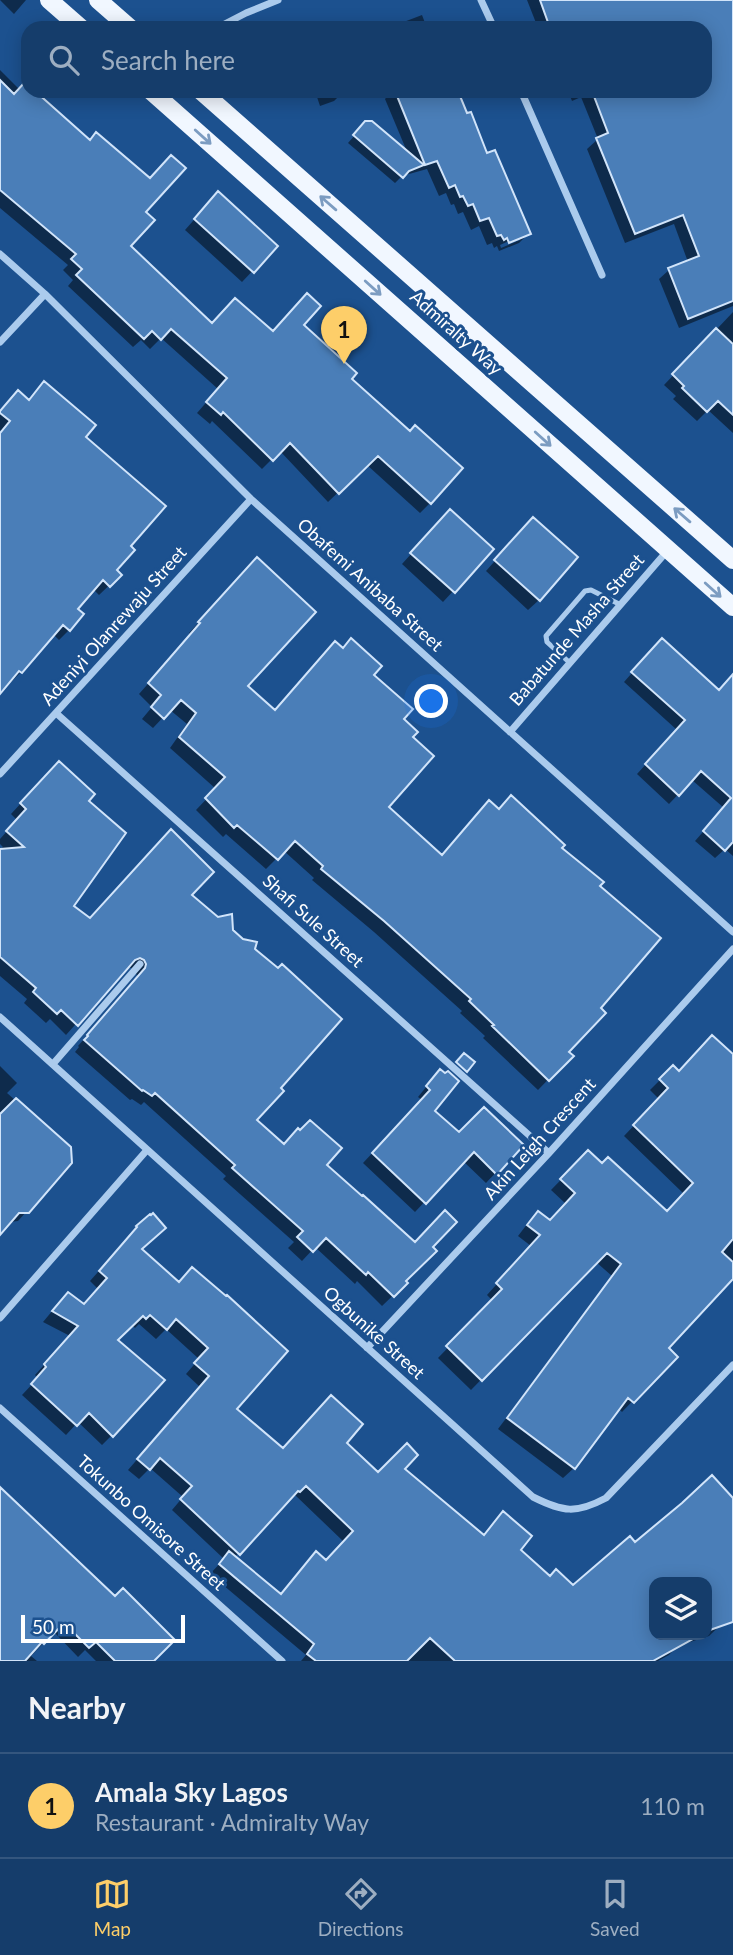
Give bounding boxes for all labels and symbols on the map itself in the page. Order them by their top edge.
one-way arrow [194,129,212,145]
one-way arrow [319,195,337,211]
one-way arrow [364,280,382,296]
street label: Admiralty Way [406,285,508,380]
pin: 1 [321,306,367,364]
one-way arrow [534,431,552,447]
one-way arrow [673,507,691,523]
street label: Obafemi Anibaba Street [293,513,448,656]
street label: Adeniyi Olanrewaju Street [36,541,191,709]
street label: Babatunde Masha Street [504,548,649,710]
one-way arrow [704,581,722,597]
your location [414,684,448,718]
street label: Shafi Sule Street [258,869,369,972]
street label: Akin Leigh Crescent [479,1072,600,1204]
street label: Ogbunike Street [320,1281,430,1384]
street label: Tokunbo Omisore Street [73,1450,231,1595]
scale bar [21,1612,186,1644]

